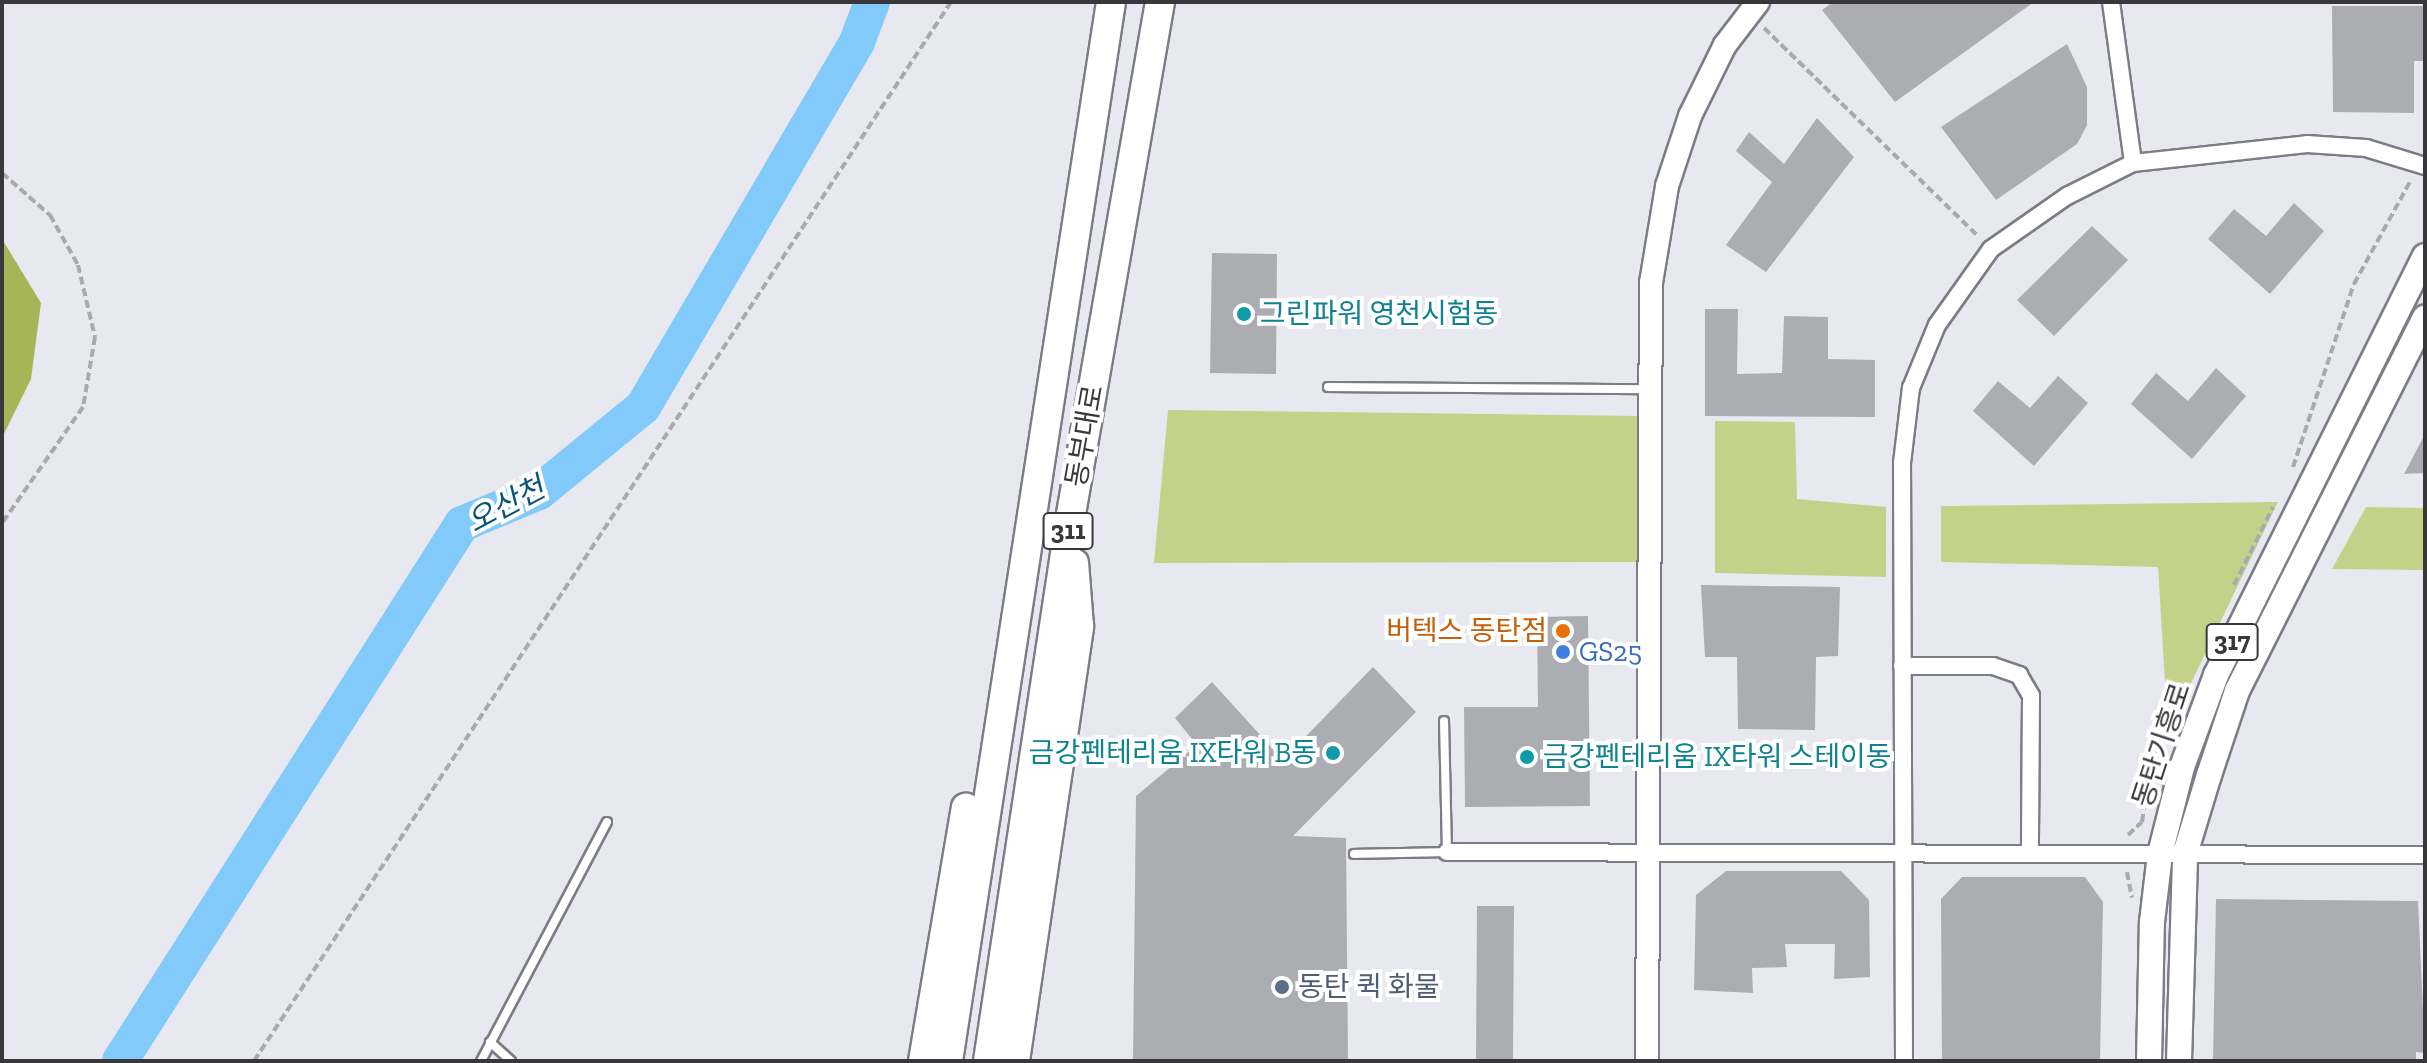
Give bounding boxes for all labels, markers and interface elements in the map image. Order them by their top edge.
place label: 그린파워 영천시험동 [1260,297,1498,331]
marker: 그린파워 영천시험동 [1235,305,1253,323]
street label: 동부대로 [1060,382,1110,490]
water label: 오산천 [461,470,551,540]
road number: 311 [1042,509,1094,553]
place label: 버텍스 동탄점 [1386,614,1547,648]
road number: 317 [2204,620,2260,664]
marker: 버텍스 동탄점 [1554,622,1572,640]
place label: GS25 [1579,635,1642,669]
marker: GS25 [1554,643,1572,661]
street label: 동탄기흥로 [2126,679,2198,811]
place label: 금강펜테리움 IX타워 B동 [1029,736,1317,770]
place label: 금강펜테리움 IX타워 스테이동 [1543,740,1892,774]
marker: 금강펜테리움 IX타워 B동 [1324,744,1342,762]
marker: 금강펜테리움 IX타워 스테이동 [1518,748,1536,766]
place label: 동탄 퀵 화물 [1298,970,1440,1004]
marker: 동탄 퀵 화물 [1273,978,1291,996]

